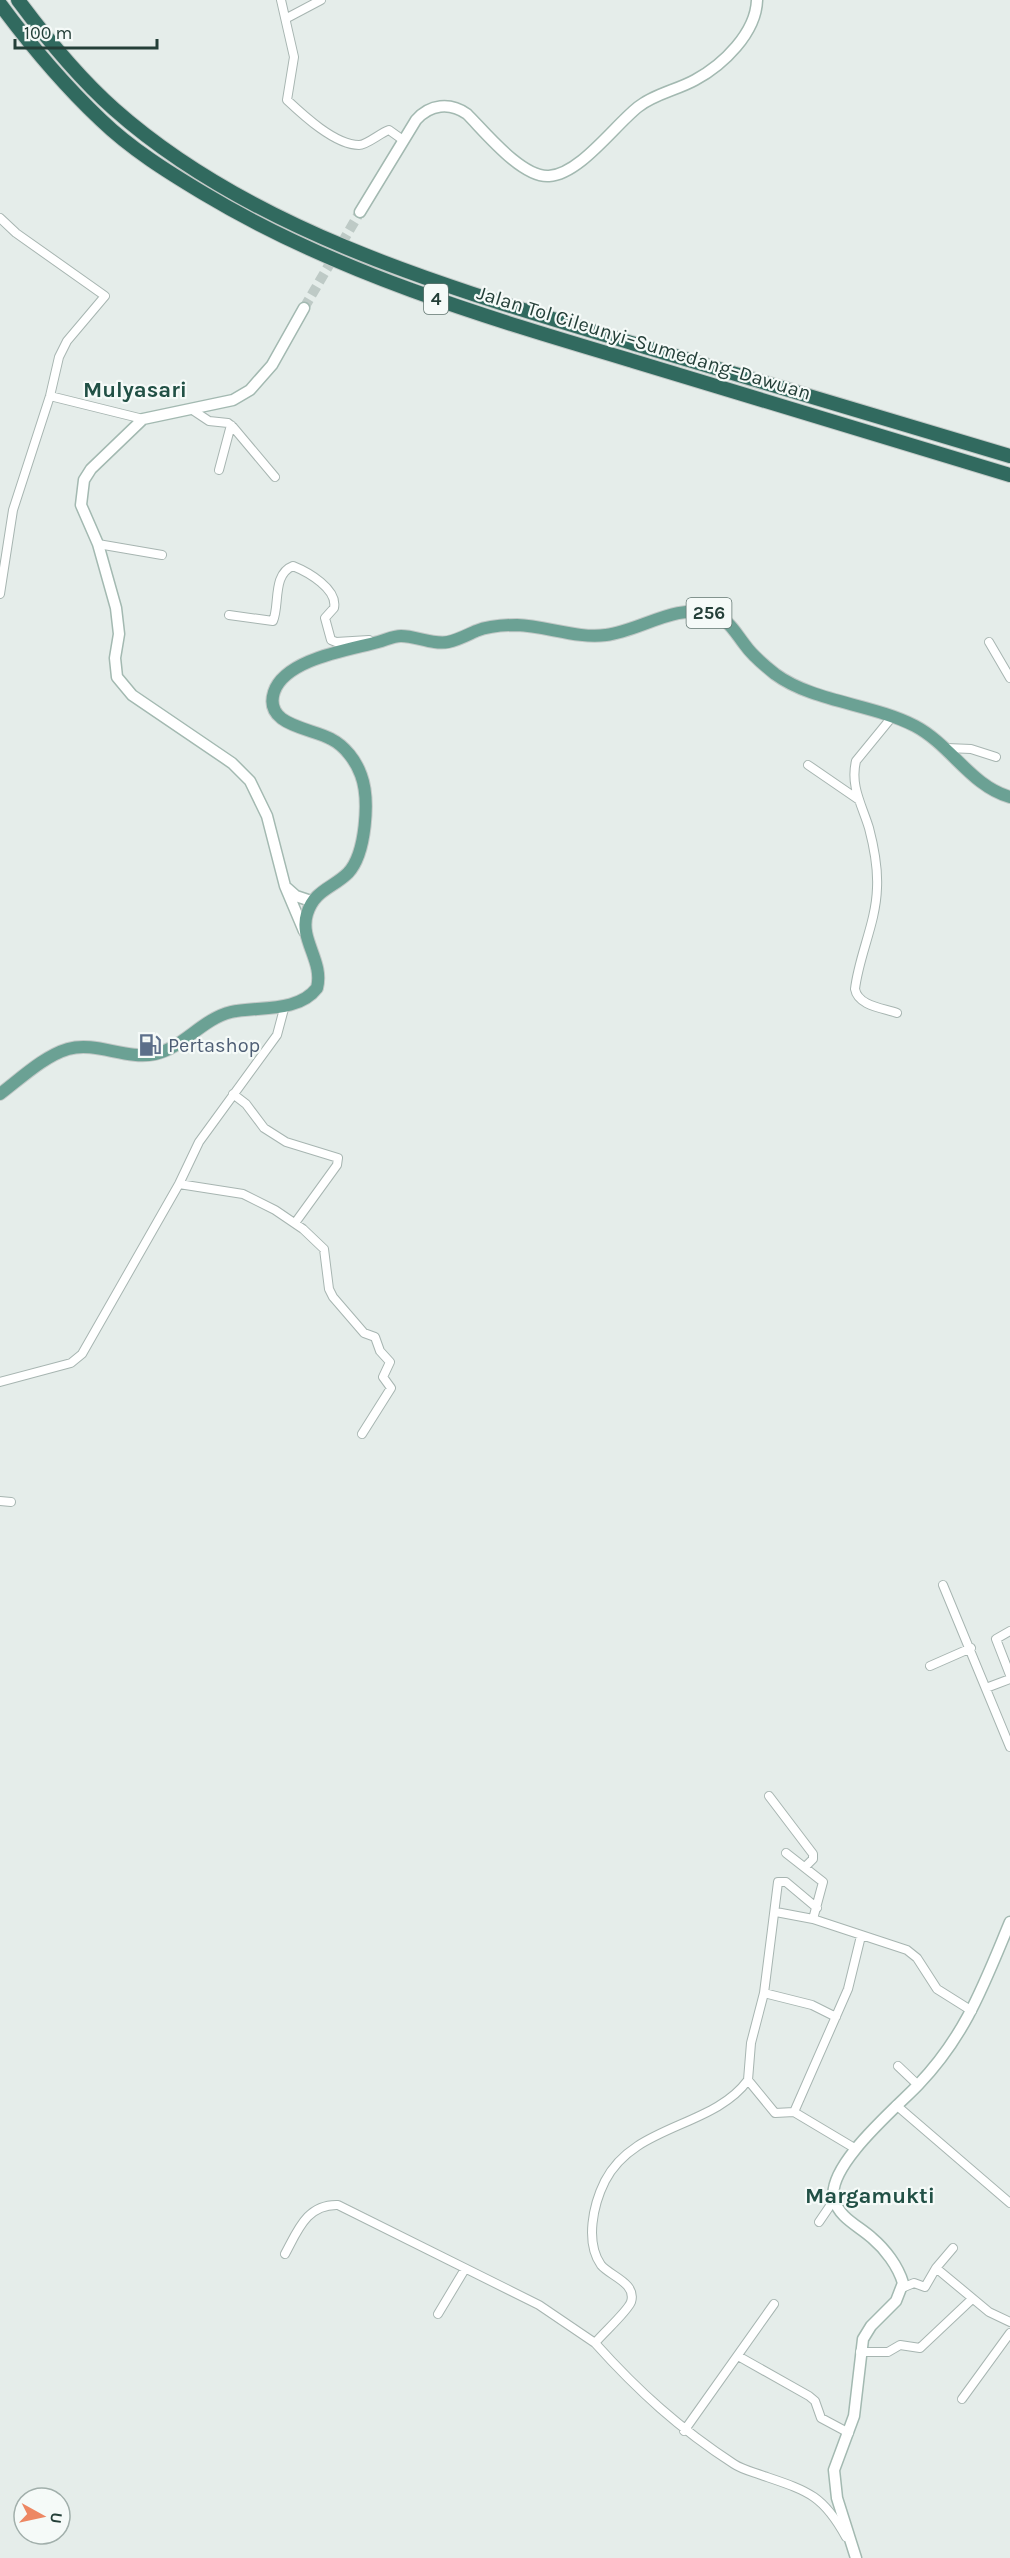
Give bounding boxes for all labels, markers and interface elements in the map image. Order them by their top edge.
scale bar [15,12,158,50]
text: 100 m [24,22,72,44]
street label: Jalan Tol Cileunyi–Sumedang–Dawuan [474,281,814,405]
road number: 4 [424,284,448,314]
district label: Mulyasari [83,377,187,403]
road number: 256 [686,598,732,628]
fuel station icon: Pertashop [137,1032,163,1058]
place label: Pertashop [168,1034,260,1057]
district label: Margamukti [805,2183,935,2209]
north arrow [12,2486,72,2546]
text: U [46,2511,67,2525]

